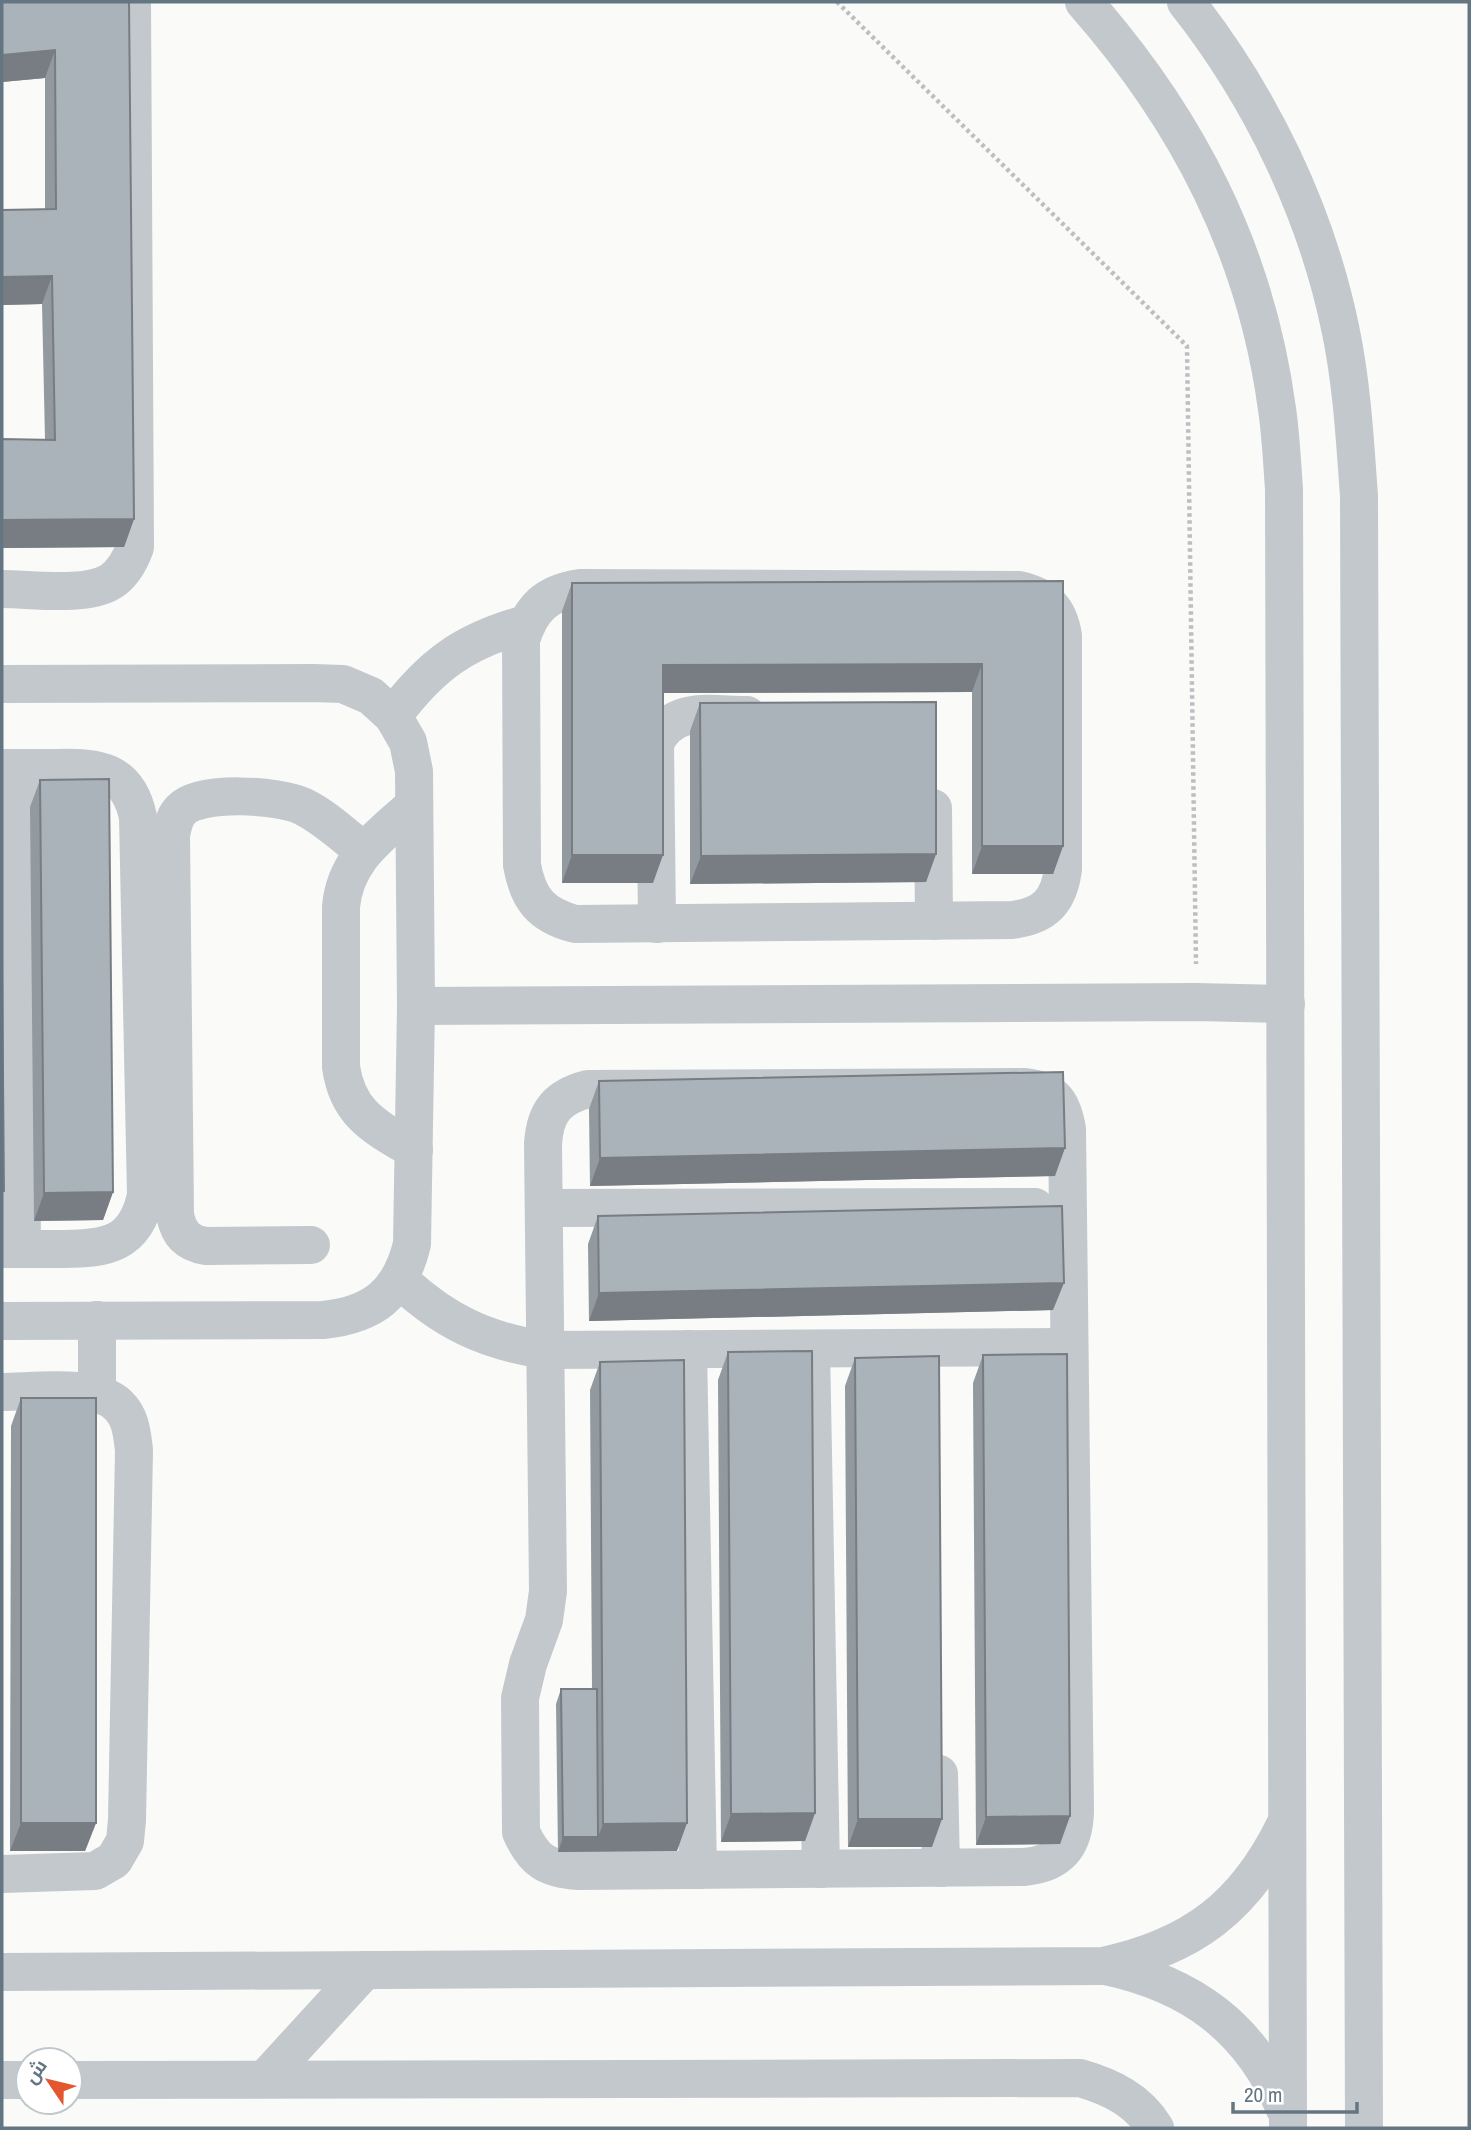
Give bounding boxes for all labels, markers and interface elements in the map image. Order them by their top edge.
north arrow [14,2046,84,2116]
text: ش [17,2054,53,2089]
scale bar [1233,2070,1357,2114]
text: 20 m [1244,2080,1282,2109]

